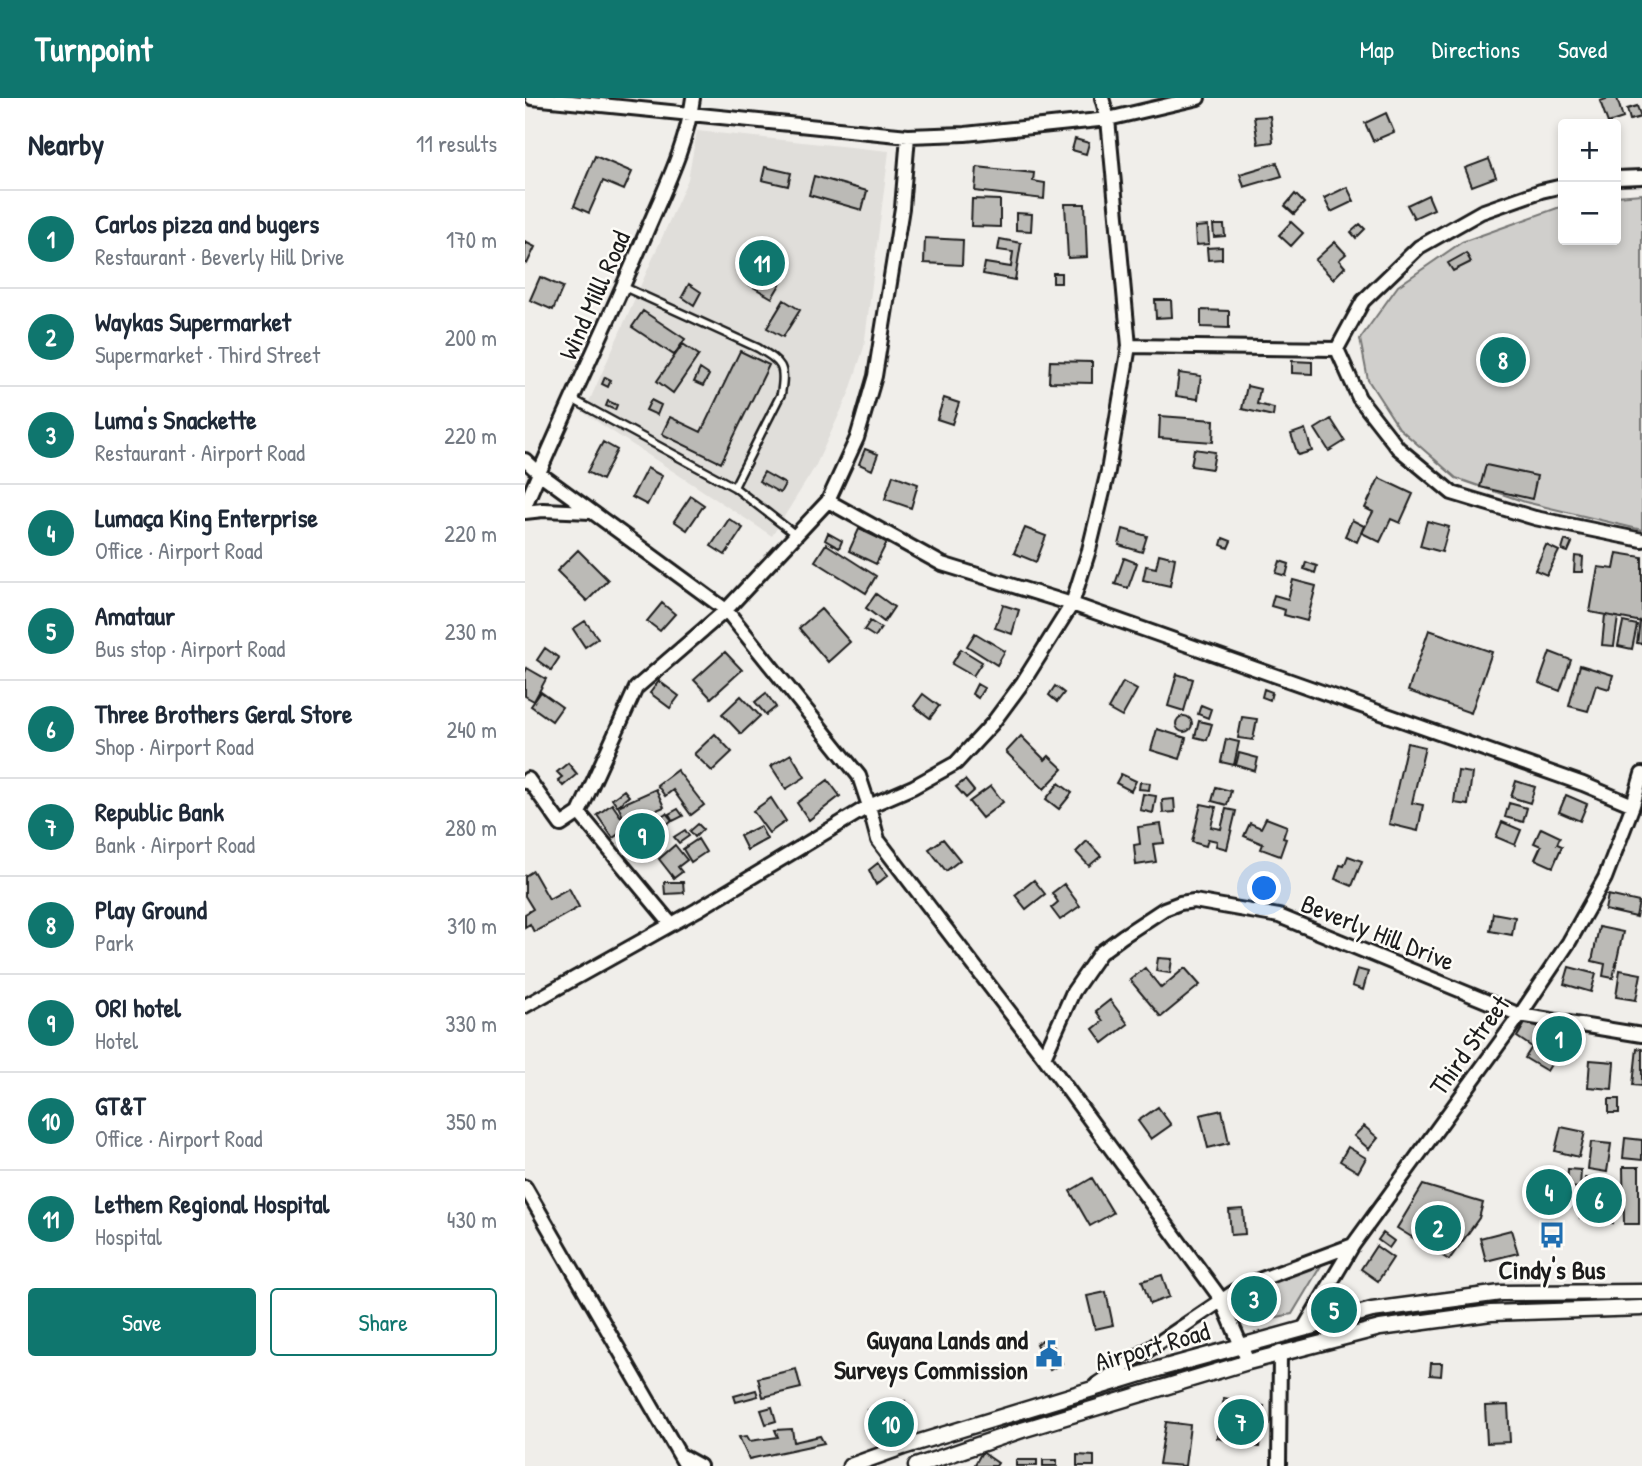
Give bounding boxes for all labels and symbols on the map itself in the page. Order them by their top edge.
street label: Wind Milll Road [550,225,638,365]
pin: 11 [739,237,785,289]
pin: 8 [1480,334,1526,386]
pin: 9 [619,810,665,862]
your location [1247,871,1281,905]
street label: Beverly Hill Drive [1296,885,1460,979]
street label: Third Street [1421,987,1518,1102]
pin: 1 [1536,1013,1582,1065]
pin: 4 [1526,1166,1572,1218]
pin: 6 [1576,1174,1622,1226]
pin: 2 [1415,1202,1461,1254]
bus stop icon: Cindy's Bus [1537,1220,1567,1250]
place label: Cindy's Bus [1499,1252,1605,1288]
pin: 3 [1231,1273,1277,1325]
pin: 5 [1311,1284,1357,1336]
street label: Airport Road [1091,1313,1213,1379]
place label: Guyana Lands and Surveys Commission [834,1322,1029,1388]
public building icon: Guyana Lands and Surveys Commission [1034,1339,1064,1369]
pin: 7 [1218,1396,1264,1448]
pin: 10 [868,1398,914,1450]

